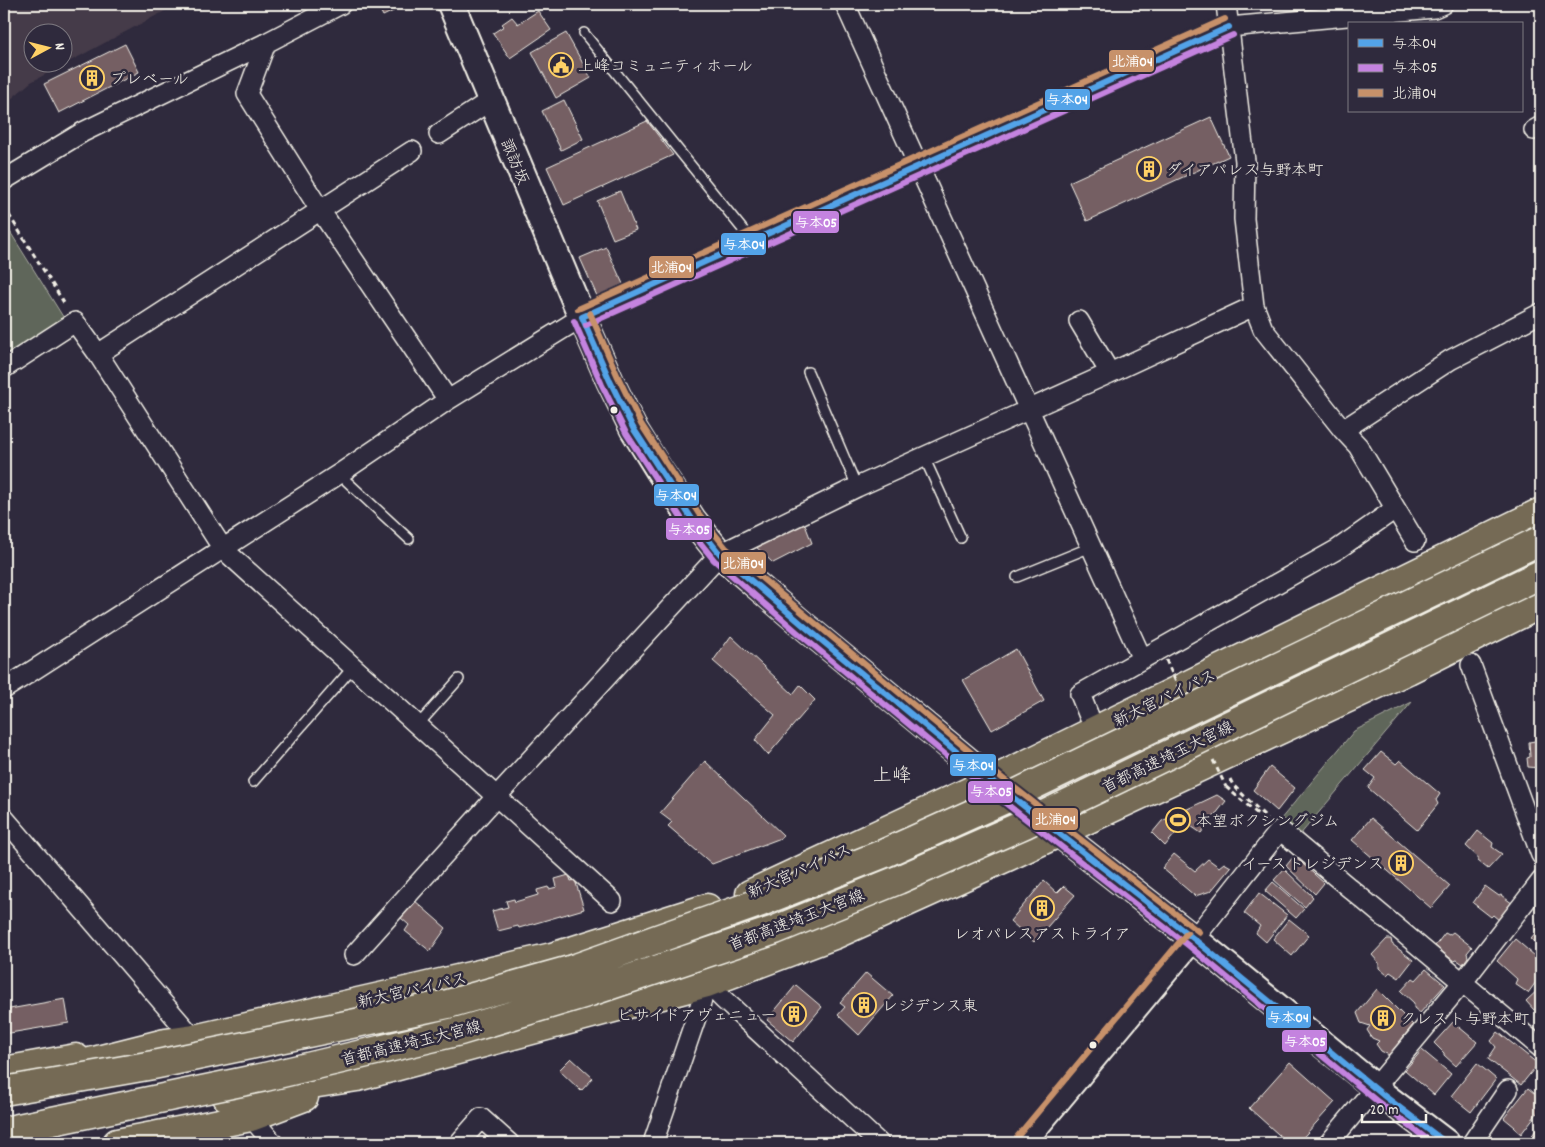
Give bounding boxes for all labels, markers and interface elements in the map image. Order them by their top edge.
north arrow [22,22,72,72]
legend [1348,22,1522,112]
text: 与本04 [1392,34,1436,56]
text: N [49,42,69,51]
line badge: 北浦04 [1108,49,1155,73]
public building icon: 上峰コミュニティホール [548,52,574,78]
text: 北浦04 [1111,53,1153,73]
place label: 上峰コミュニティホール [578,56,753,79]
text: 与本05 [1392,58,1437,80]
building icon: プレベール [79,65,105,91]
place label: プレベール [110,69,189,92]
text: 北浦04 [1392,84,1436,106]
line badge: 与本04 [1044,88,1091,111]
text: 与本04 [1046,91,1088,111]
street label: 諏訪坂 [494,135,534,189]
building icon: ダイアパレス与野本町 [1136,156,1162,182]
place label: ダイアパレス与野本町 [1166,160,1323,183]
line badge: 与本05 [792,210,840,234]
text: 与本05 [795,214,838,234]
line badge: 与本04 [720,232,767,256]
text: 与本04 [723,236,765,256]
line badge: 北浦04 [648,255,695,279]
text: 北浦04 [650,259,692,279]
unlabelled marker [609,405,619,415]
line badge: 与本04 [653,483,700,507]
text: 与本04 [655,487,697,507]
line badge: 与本05 [665,517,713,541]
text: 与本05 [668,521,711,541]
line badge: 北浦04 [720,551,767,575]
text: 北浦04 [722,555,764,575]
street label: 新大宮バイパス [1110,664,1220,734]
street label: 首都高速埼玉大宮線 [1098,716,1238,800]
line badge: 与本04 [949,753,997,777]
text: 与本04 [952,757,994,777]
district label: 上峰 [873,764,911,791]
line badge: 与本05 [967,780,1014,804]
text: 与本05 [970,783,1013,803]
line badge: 北浦04 [1031,807,1079,831]
sports icon: 本望ボクシングジム [1165,807,1191,833]
text: 北浦04 [1034,811,1076,831]
place label: 本望ボクシングジム [1196,811,1339,834]
street label: 新大宮バイパス [744,839,856,906]
building icon: イーストレジデンス [1388,850,1414,876]
place label: イーストレジデンス [1241,854,1384,877]
street label: 首都高速埼玉大宮線 [726,885,868,958]
building icon: レオパレスアストライア [1029,895,1055,921]
place label: レオパレスアストライア [954,924,1130,947]
street label: 新大宮バイパス [356,968,470,1015]
building icon: レジデンス東 [851,992,877,1018]
place label: レジデンス東 [882,996,978,1019]
building icon: ビサイドアヴェニュー [781,1001,807,1027]
place label: ビサイドアヴェニュー [617,1005,776,1028]
line badge: 与本04 [1265,1005,1312,1029]
building icon: クレスト与野本町 [1370,1005,1396,1031]
text: 与本04 [1267,1009,1309,1029]
place label: クレスト与野本町 [1400,1009,1529,1032]
street label: 首都高速埼玉大宮線 [339,1016,484,1073]
line badge: 与本05 [1281,1029,1328,1053]
text: 与本05 [1284,1033,1327,1053]
unlabelled marker [1088,1040,1098,1050]
scale bar [1362,1092,1426,1124]
text: 20 m [1370,1100,1398,1122]

